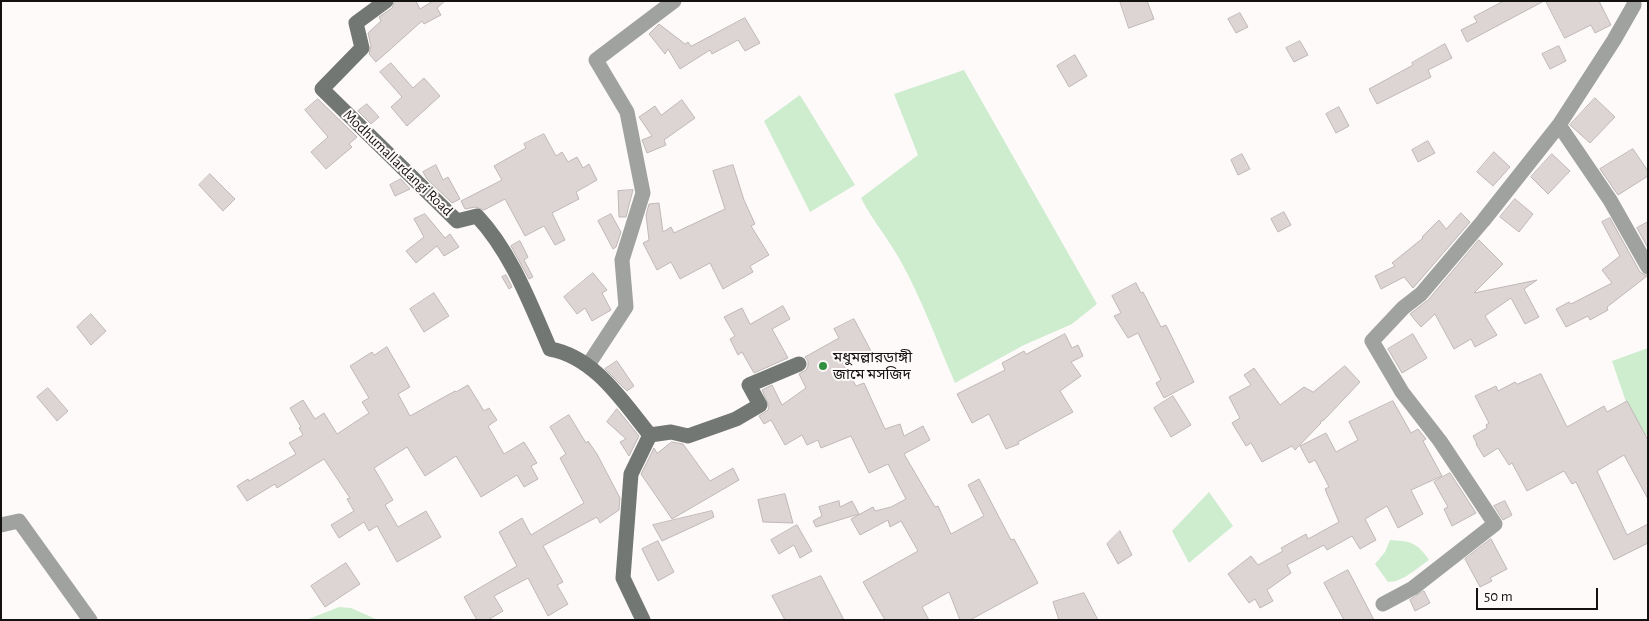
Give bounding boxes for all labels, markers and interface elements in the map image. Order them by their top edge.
street label: Modhumallardangi Road [339,106,457,220]
place label: মধুমল্লারডাঙ্গী জামে মসজিদ [833,348,912,383]
marker: মধুমল্লারডাঙ্গী জামে মসজিদ [817,360,829,372]
scale bar [1479,578,1602,610]
text: 50 m [1484,589,1513,604]

